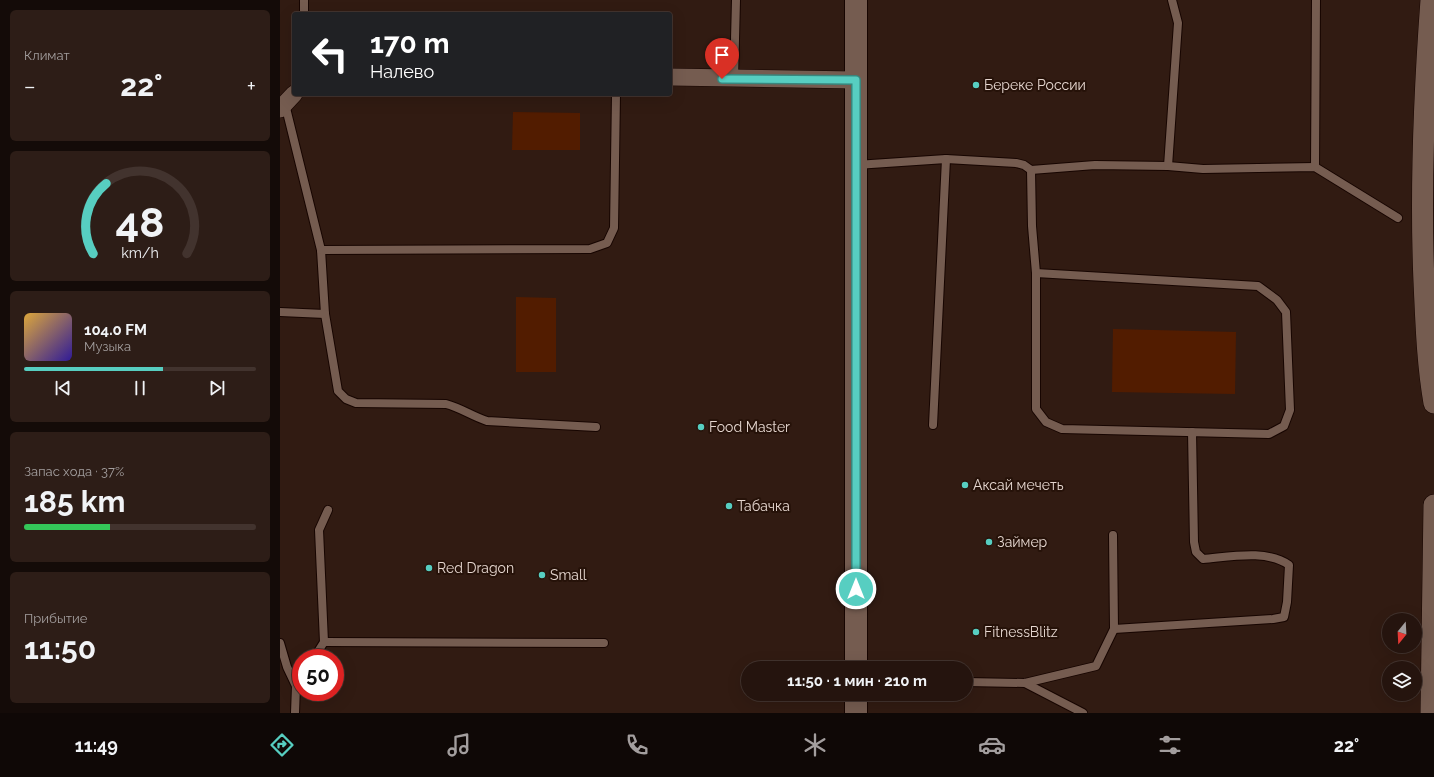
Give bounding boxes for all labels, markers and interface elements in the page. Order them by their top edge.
text: 170 m [370,27,450,60]
icon: left [304,28,356,80]
pin [705,38,739,79]
icon: arrive [711,44,733,66]
text: Климат [24,48,70,63]
text: Налево [370,61,434,82]
text: 22° [120,68,162,103]
text: − [24,73,36,99]
text: + [247,73,256,99]
place label: Береке России [984,77,1086,93]
marker: Береке России [971,80,981,90]
text: 48 [116,198,164,247]
text: km/h [121,244,159,260]
text: 104.0 FM [84,321,147,339]
text: Музыка [84,339,131,354]
icon: previous [52,377,74,399]
icon: pause [129,377,151,399]
icon: next [206,377,228,399]
place label: Food Master [709,419,790,435]
marker: Food Master [696,422,706,432]
text: Запас хода · 37% [24,464,124,479]
place label: Аксай мечеть [973,477,1064,493]
marker: Аксай мечеть [960,480,970,490]
text: 185 km [24,484,125,519]
place label: Табачка [737,498,790,514]
marker: Табачка [724,501,734,511]
place label: Займер [997,534,1048,550]
marker: Займер [984,537,994,547]
place label: Red Dragon [437,560,514,576]
marker: Red Dragon [424,563,434,573]
place label: Small [550,567,587,583]
position arrow [835,568,877,610]
marker: Small [537,570,547,580]
text: Прибытие [24,611,87,626]
north arrow [1382,613,1422,653]
map controls [1382,613,1422,701]
place label: FitnessBlitz [984,624,1058,640]
marker: FitnessBlitz [971,627,981,637]
text: 11:50 [24,631,96,666]
speed limit sign: 50 [292,649,344,701]
button: layers [1382,661,1422,701]
text: 11:50 · 1 мин · 210 m [787,672,927,690]
icon: directions [268,731,296,759]
icon: music [445,731,473,759]
icon: phone [623,731,651,759]
icon: climate [801,731,829,759]
icon: car [978,731,1006,759]
icon: filters [1156,731,1184,759]
text: 11:49 [75,735,118,756]
text: 22° [1334,735,1359,756]

